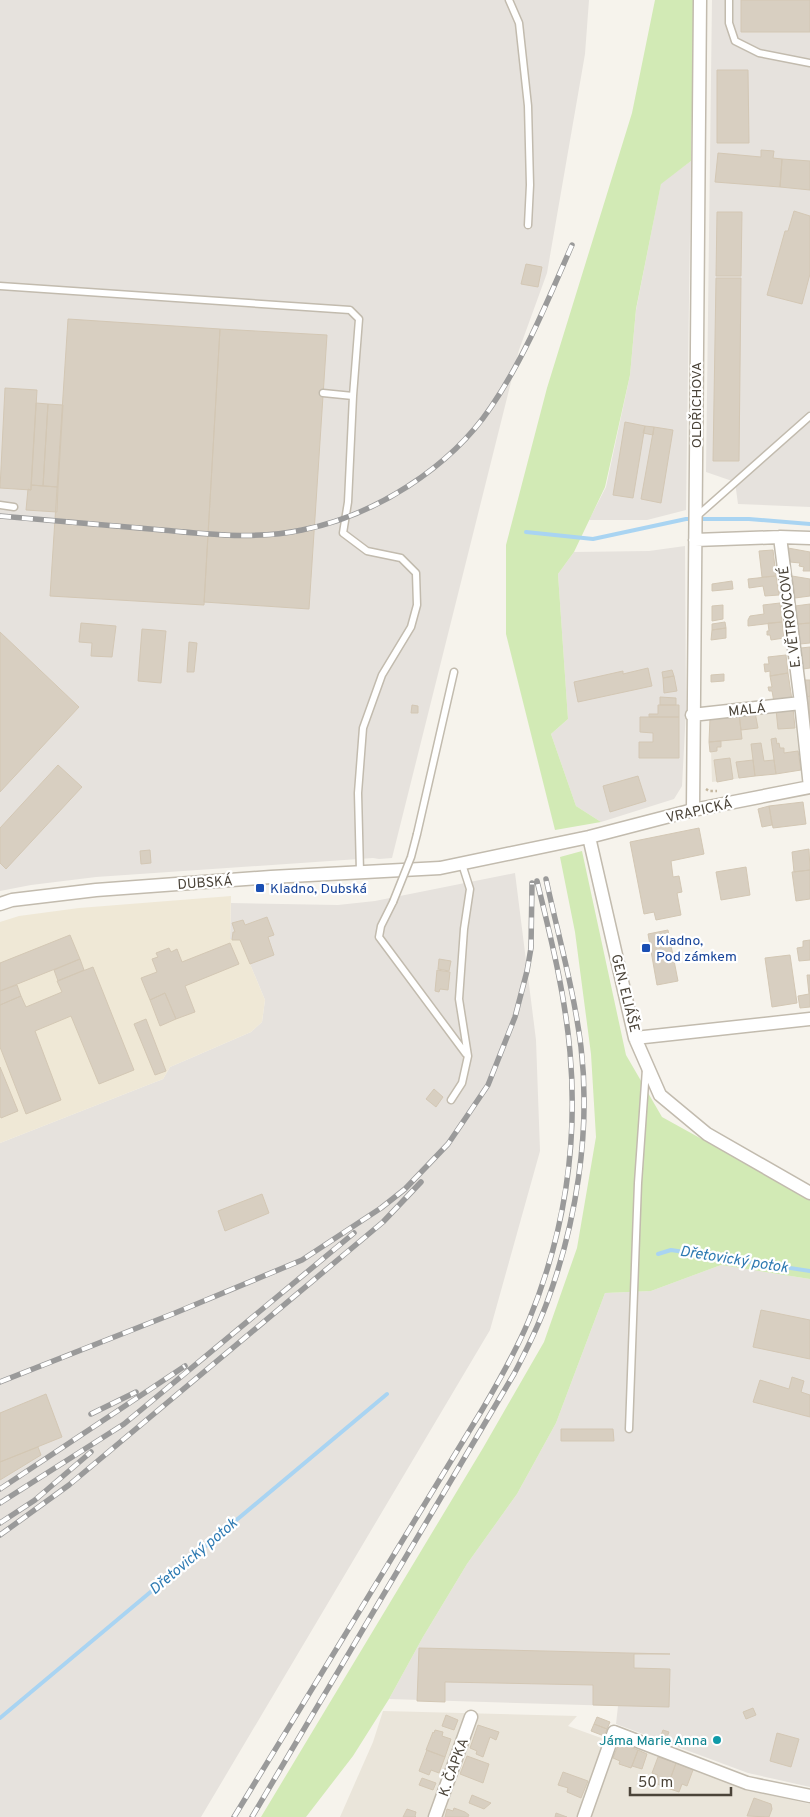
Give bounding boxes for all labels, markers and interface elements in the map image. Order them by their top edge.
street label: OLDŘICHOVA [688,362,706,448]
street label: E. VĚTROVCOVÉ [775,565,805,669]
street label: MALÁ [727,699,767,721]
street label: VRAPICKÁ [664,795,734,827]
street label: DUBSKÁ [177,872,233,894]
place label: Kladno, Dubská [270,881,367,898]
marker: Kladno, Dubská [254,882,266,894]
place label: Kladno, Pod zámkem [656,933,737,966]
marker: Kladno, Pod zámkem [640,942,652,954]
street label: GEN. ELIÁŠE [607,952,643,1034]
water label: Dřetovický potok [678,1243,790,1278]
water label: Dřetovický potok [146,1514,242,1600]
place label: Jáma Marie Anna [599,1733,707,1750]
marker: Jáma Marie Anna [711,1734,723,1746]
street label: K. ČAPKA [435,1736,473,1799]
scale bar [630,1764,731,1796]
text: 50 m [638,1774,673,1793]

